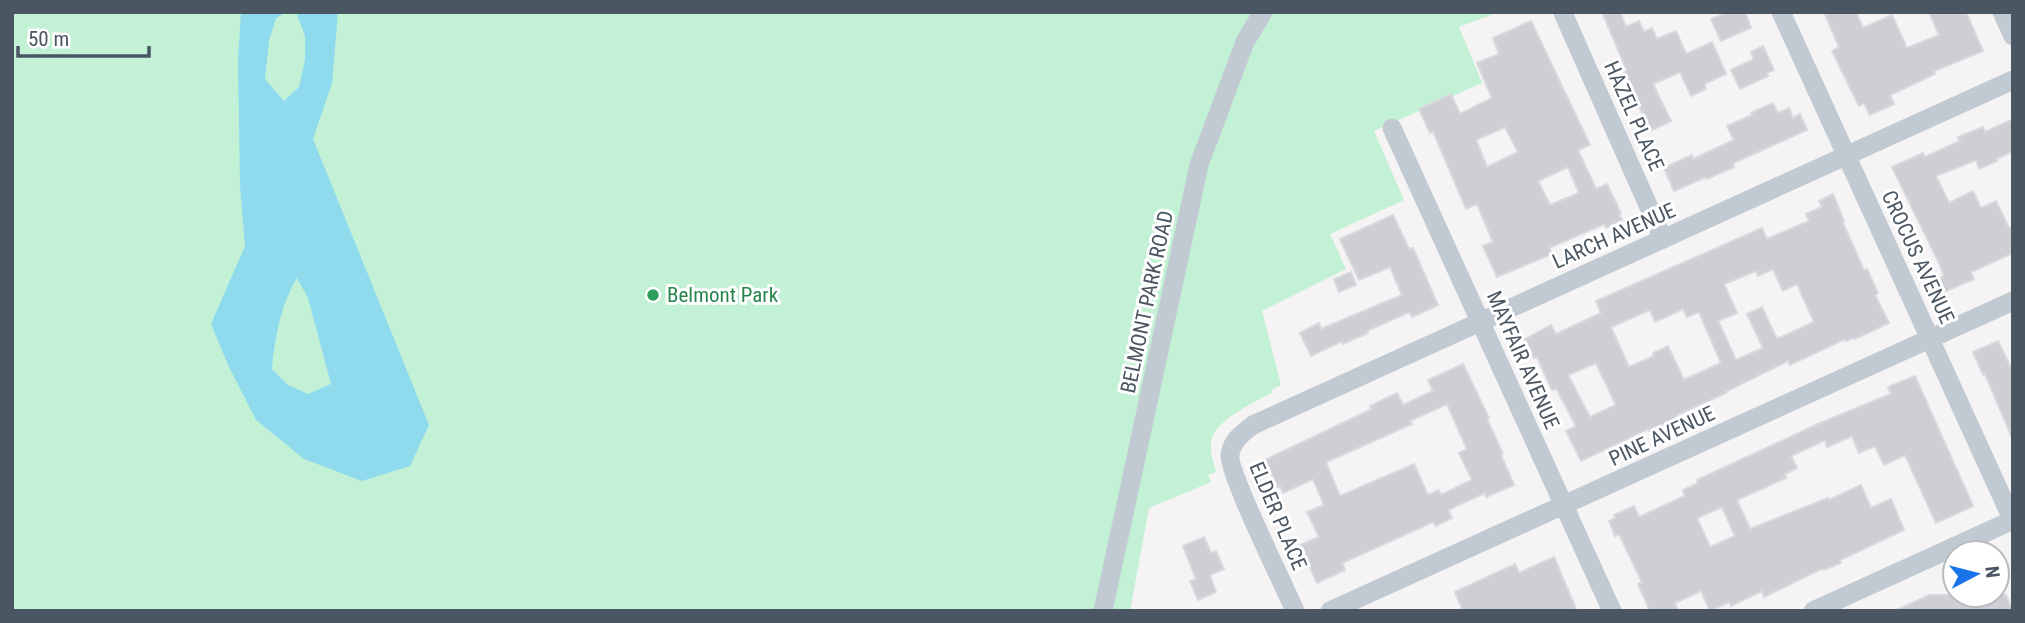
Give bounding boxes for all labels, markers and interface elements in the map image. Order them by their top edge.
scale bar [18,14,149,58]
text: 50 m [28,27,69,51]
street label: HAZEL PLACE [1599,57,1669,175]
street label: CROCUS AVENUE [1877,187,1959,327]
street label: LARCH AVENUE [1549,198,1679,274]
street label: BELMONT PARK ROAD [1116,209,1178,395]
place label: Belmont Park [667,283,779,307]
marker: Belmont Park [645,287,661,303]
street label: MAYFAIR AVENUE [1482,287,1564,433]
street label: PINE AVENUE [1605,401,1719,471]
street label: ELDER PLACE [1244,458,1312,574]
north arrow [1941,539,2011,609]
text: N [1980,565,2005,579]

